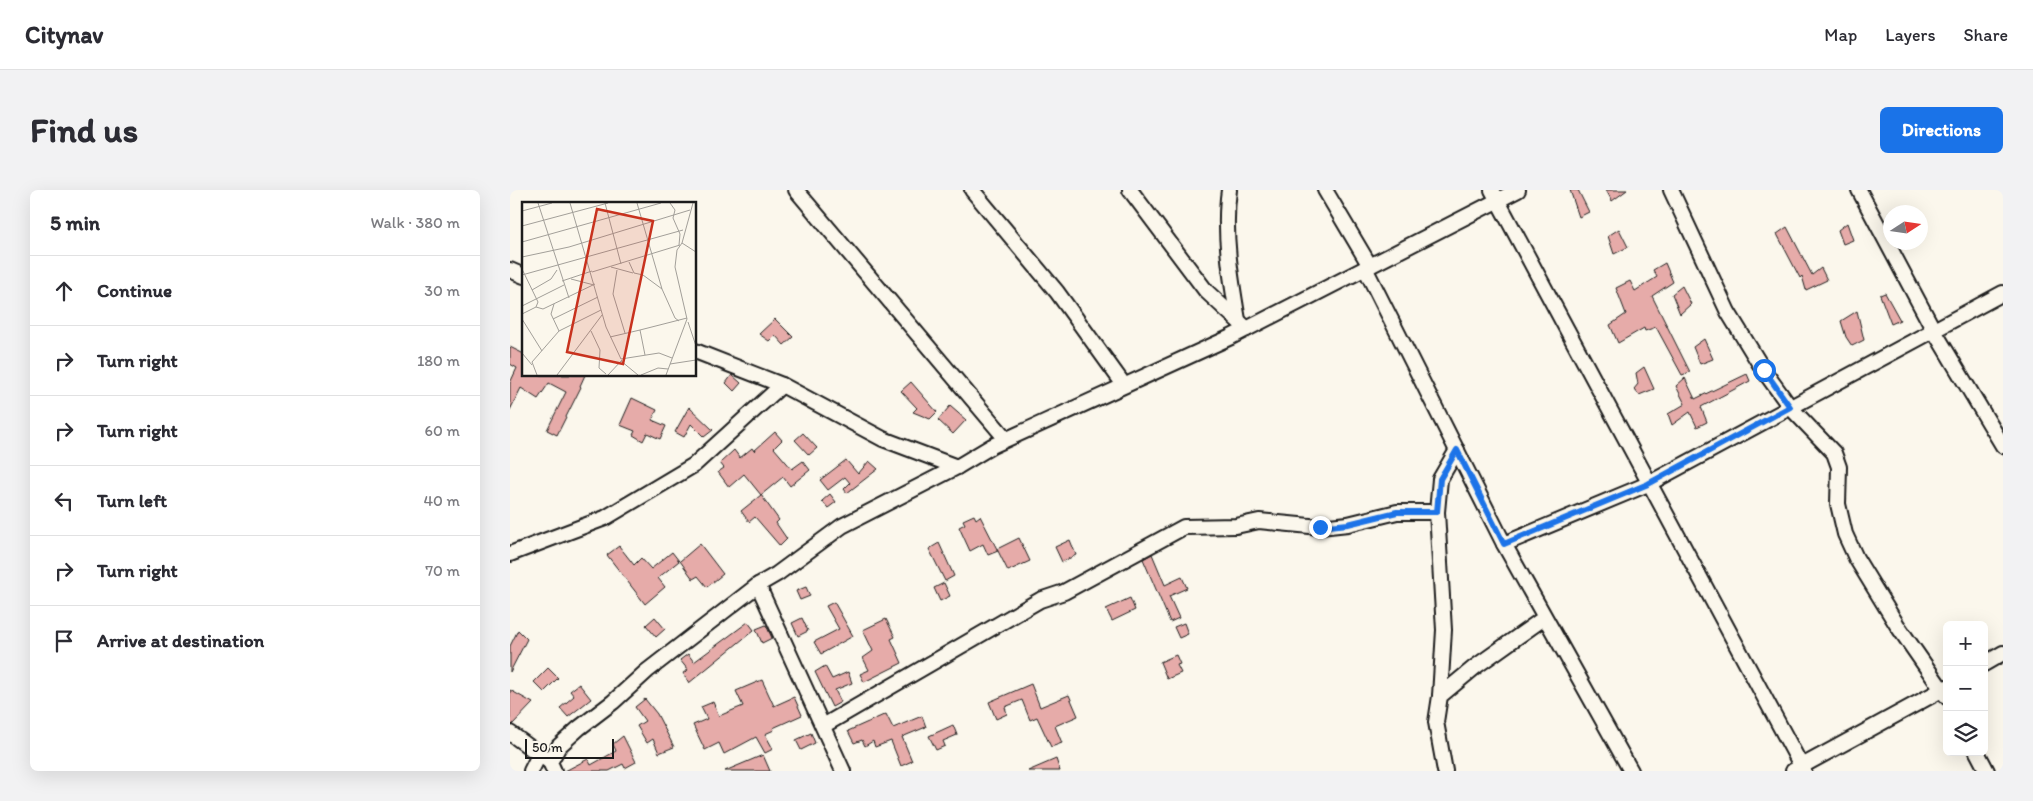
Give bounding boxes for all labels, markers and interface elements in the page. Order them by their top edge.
text: Citynav [25,20,103,49]
text: Map [1824,24,1857,46]
text: Layers [1885,24,1935,46]
text: Share [1963,24,2008,46]
button: Directions [1880,107,2003,153]
text: Find us [30,109,138,151]
inset map [522,202,696,376]
north arrow [1883,205,1928,250]
text: 5 min [50,210,100,235]
text: Walk · 380 m [370,213,460,232]
icon: ahead [50,277,78,305]
text: Continue [97,279,172,302]
text: 30 m [424,281,460,300]
icon: right [50,347,78,375]
text: Turn right [97,349,178,372]
text: 180 m [417,351,460,370]
route start [1753,359,1776,382]
icon: right [50,417,78,445]
text: Turn right [97,419,178,442]
text: 60 m [425,421,460,440]
icon: left [50,487,78,515]
text: Turn left [97,489,167,512]
text: 40 m [423,491,460,510]
route end [1309,516,1332,539]
icon: right [50,557,78,585]
text: Turn right [97,559,178,582]
text: 70 m [425,561,460,580]
map controls [1943,621,1988,756]
button: + [1943,621,1988,666]
icon: arrive [50,627,78,655]
text: Arrive at destination [97,629,264,652]
button: − [1943,666,1988,711]
button: layers [1943,711,1988,756]
scale bar [525,736,614,759]
text: 50 m [532,739,563,756]

